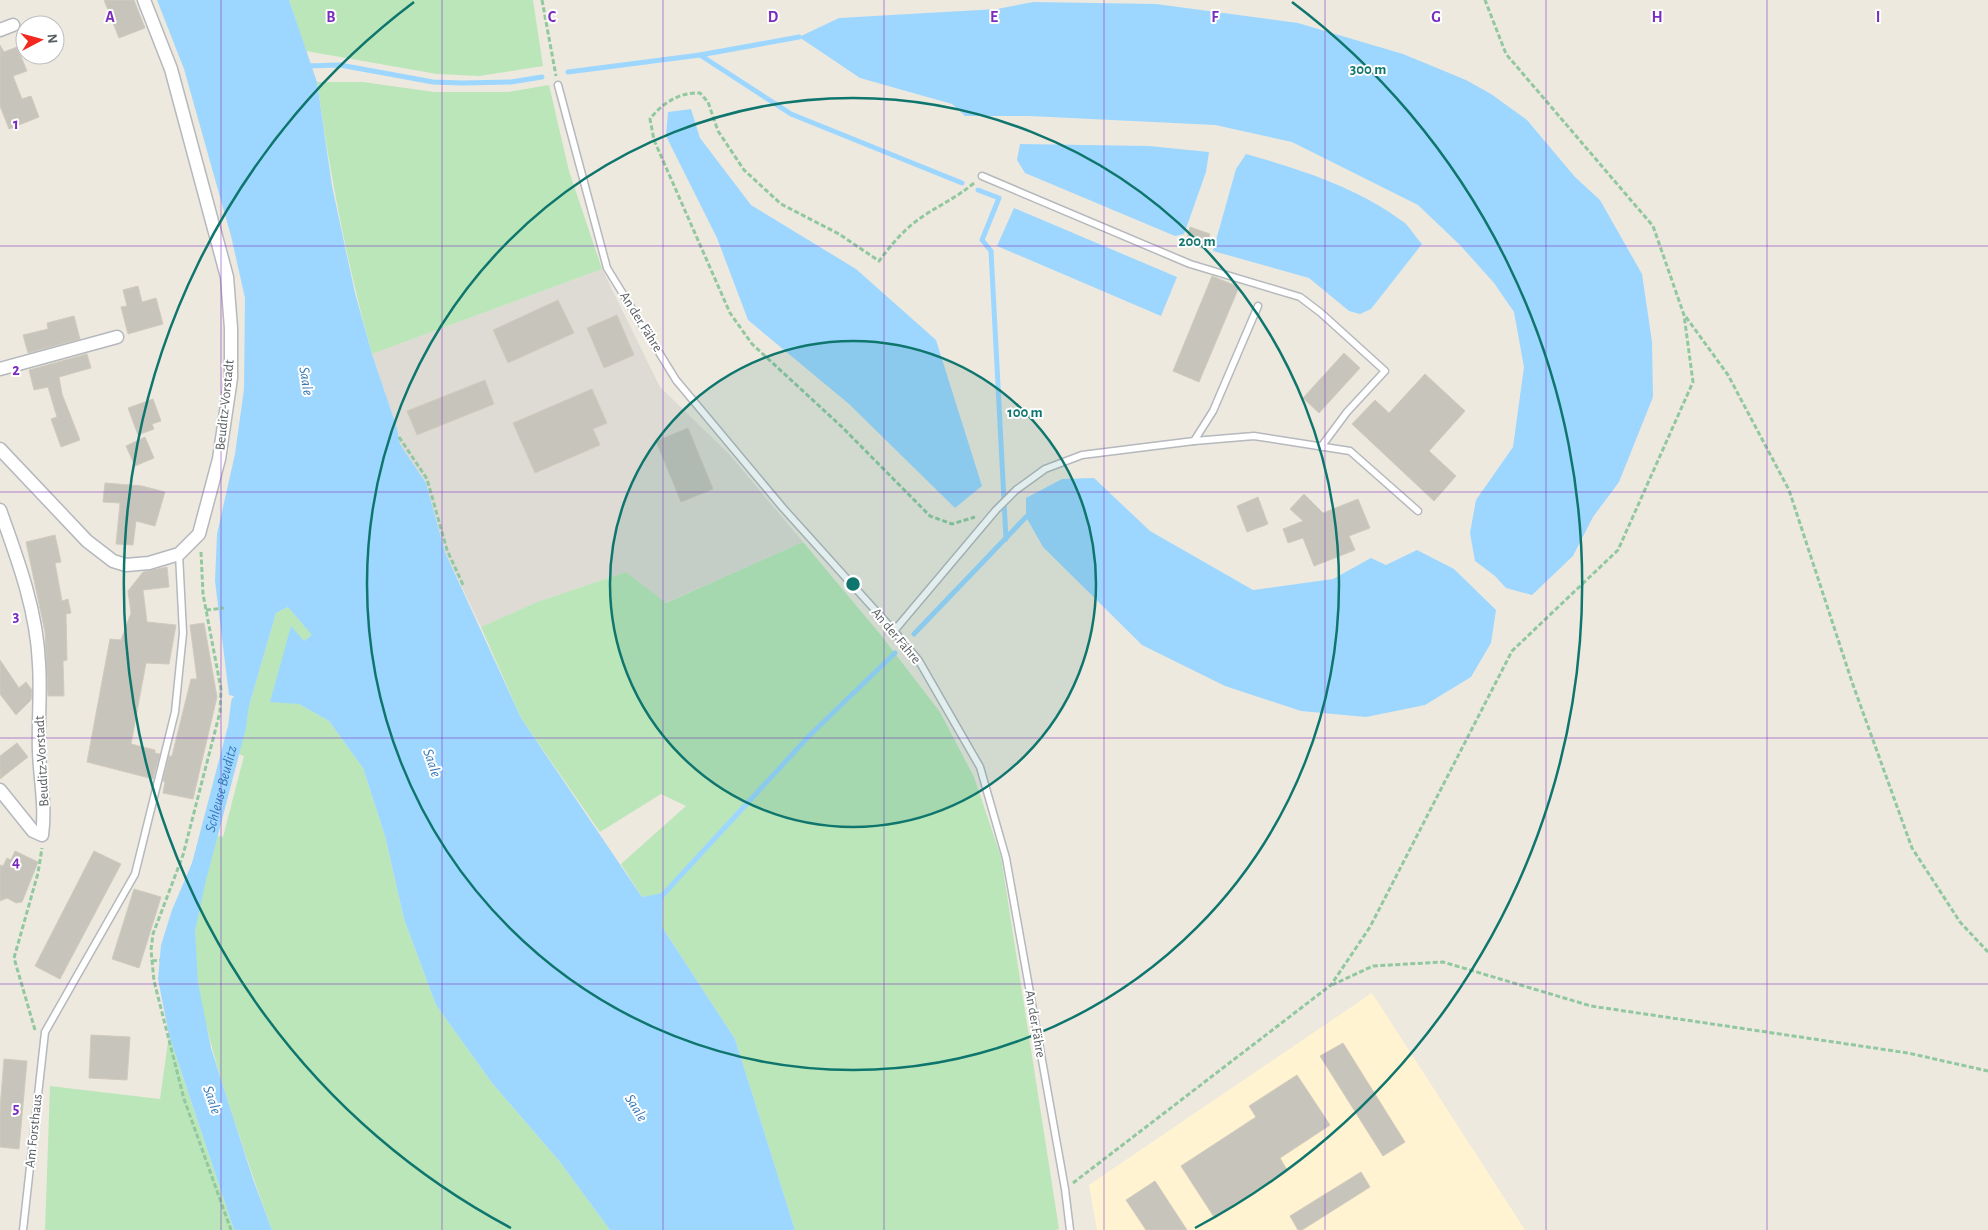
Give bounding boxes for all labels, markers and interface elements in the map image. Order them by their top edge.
text: A [105,9,115,25]
text: B [326,9,336,25]
text: C [548,9,557,25]
text: D [768,9,779,25]
text: E [990,9,998,25]
text: F [1211,9,1219,25]
text: G [1431,9,1441,25]
text: H [1651,9,1663,25]
text: I [1876,9,1880,25]
north arrow [15,15,65,65]
text: N [44,33,59,44]
text: 300 m [1350,62,1386,77]
text: 1 [13,116,19,132]
text: 200 m [1178,234,1216,249]
street label: An der Fähre [617,289,665,355]
street label: Beuditz-Vorstadt [213,358,237,451]
text: 2 [12,362,20,378]
water label: Saale [296,365,316,397]
text: 100 m [1007,405,1043,420]
centre of rings [844,575,862,593]
street label: An der Fähre [869,605,923,667]
text: 3 [13,608,20,624]
street label: Beuditz-Vorstadt [33,714,51,807]
water label: Schleuse Beuditz [202,744,239,834]
water label: Saale [420,747,444,779]
text: 4 [12,854,20,870]
street label: An der Fähre [1022,989,1048,1059]
water label: Saale [200,1084,224,1116]
water label: Saale [622,1092,650,1125]
street label: Am Forsthaus [23,1093,45,1169]
text: 5 [13,1100,20,1116]

